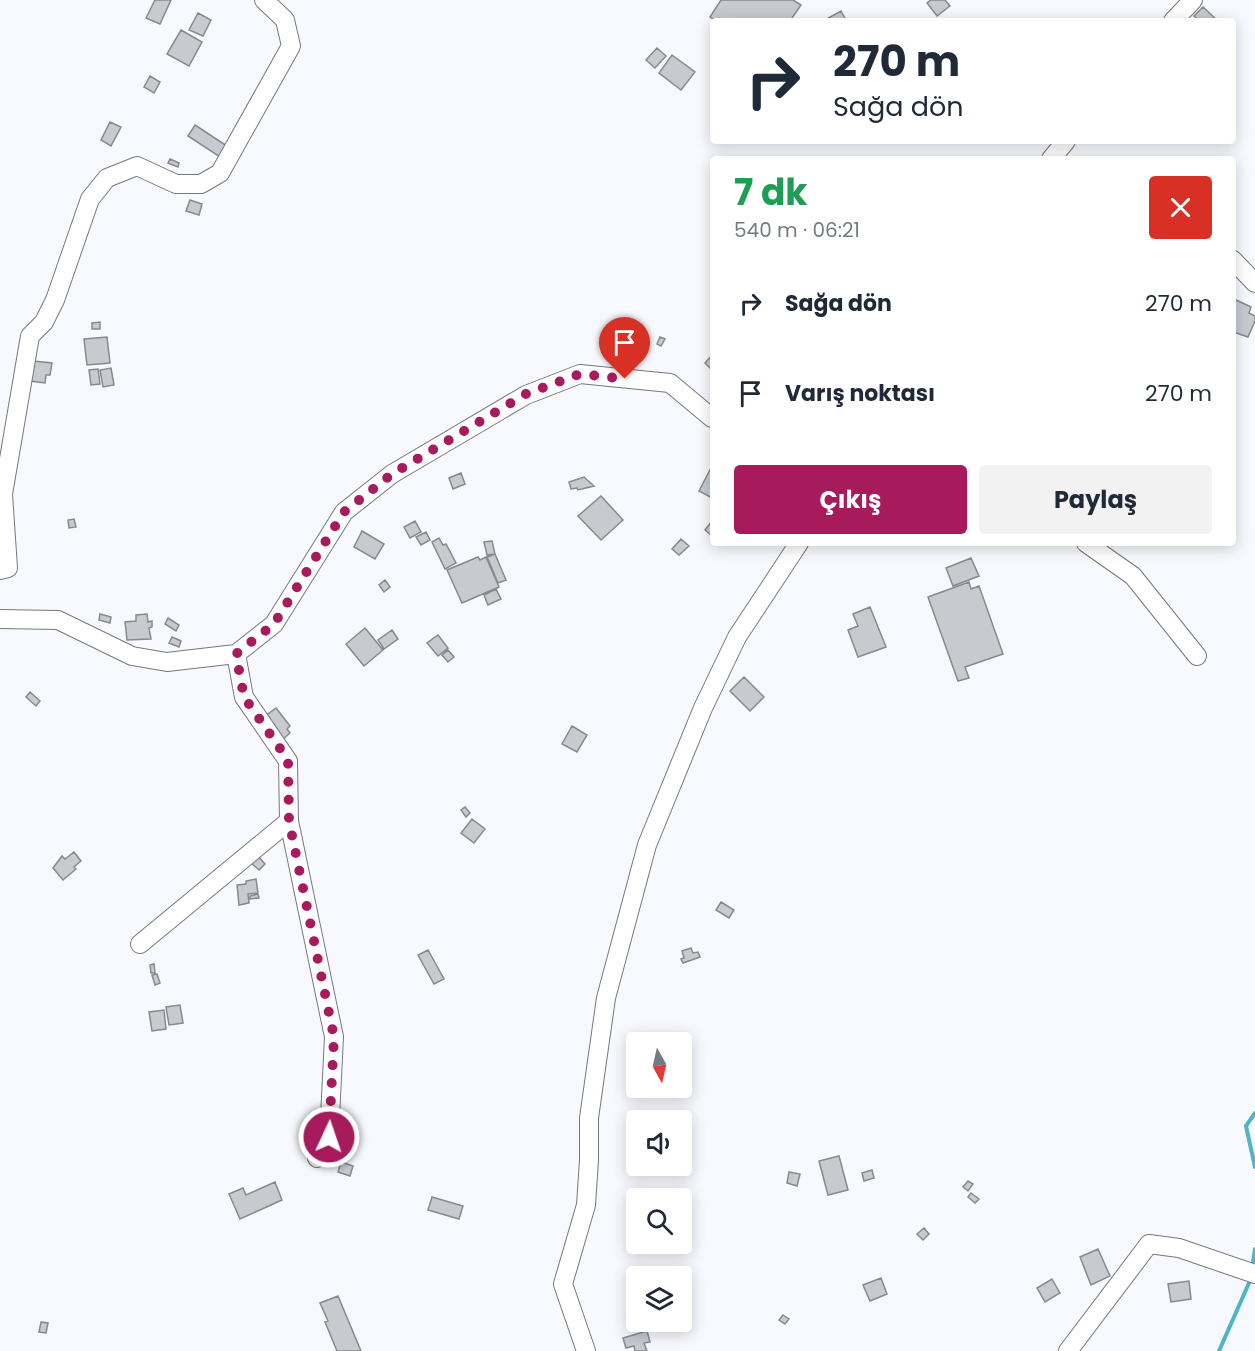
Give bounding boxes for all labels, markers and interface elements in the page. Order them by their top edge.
text: 270 m [833,32,960,91]
icon: right [734,42,812,120]
text: Sağa dön [833,88,964,125]
text: 7 dk [734,167,808,218]
button: close [1149,176,1212,239]
text: 540 m · 06:21 [734,216,860,244]
icon: right [734,287,767,320]
text: Sağa dön [785,288,892,319]
text: 270 m [1145,288,1212,319]
pin [599,317,650,379]
icon: arrive [608,326,641,359]
icon: arrive [734,377,767,410]
text: Varış noktası [785,378,935,409]
text: 270 m [1145,378,1212,409]
button: Çıkış [734,465,967,534]
button: Paylaş [979,465,1212,534]
north arrow [626,1032,692,1098]
map controls [626,1032,692,1332]
position arrow [297,1105,361,1169]
button: sound [626,1110,692,1176]
button: search [626,1188,692,1254]
button: layers [626,1266,692,1332]

